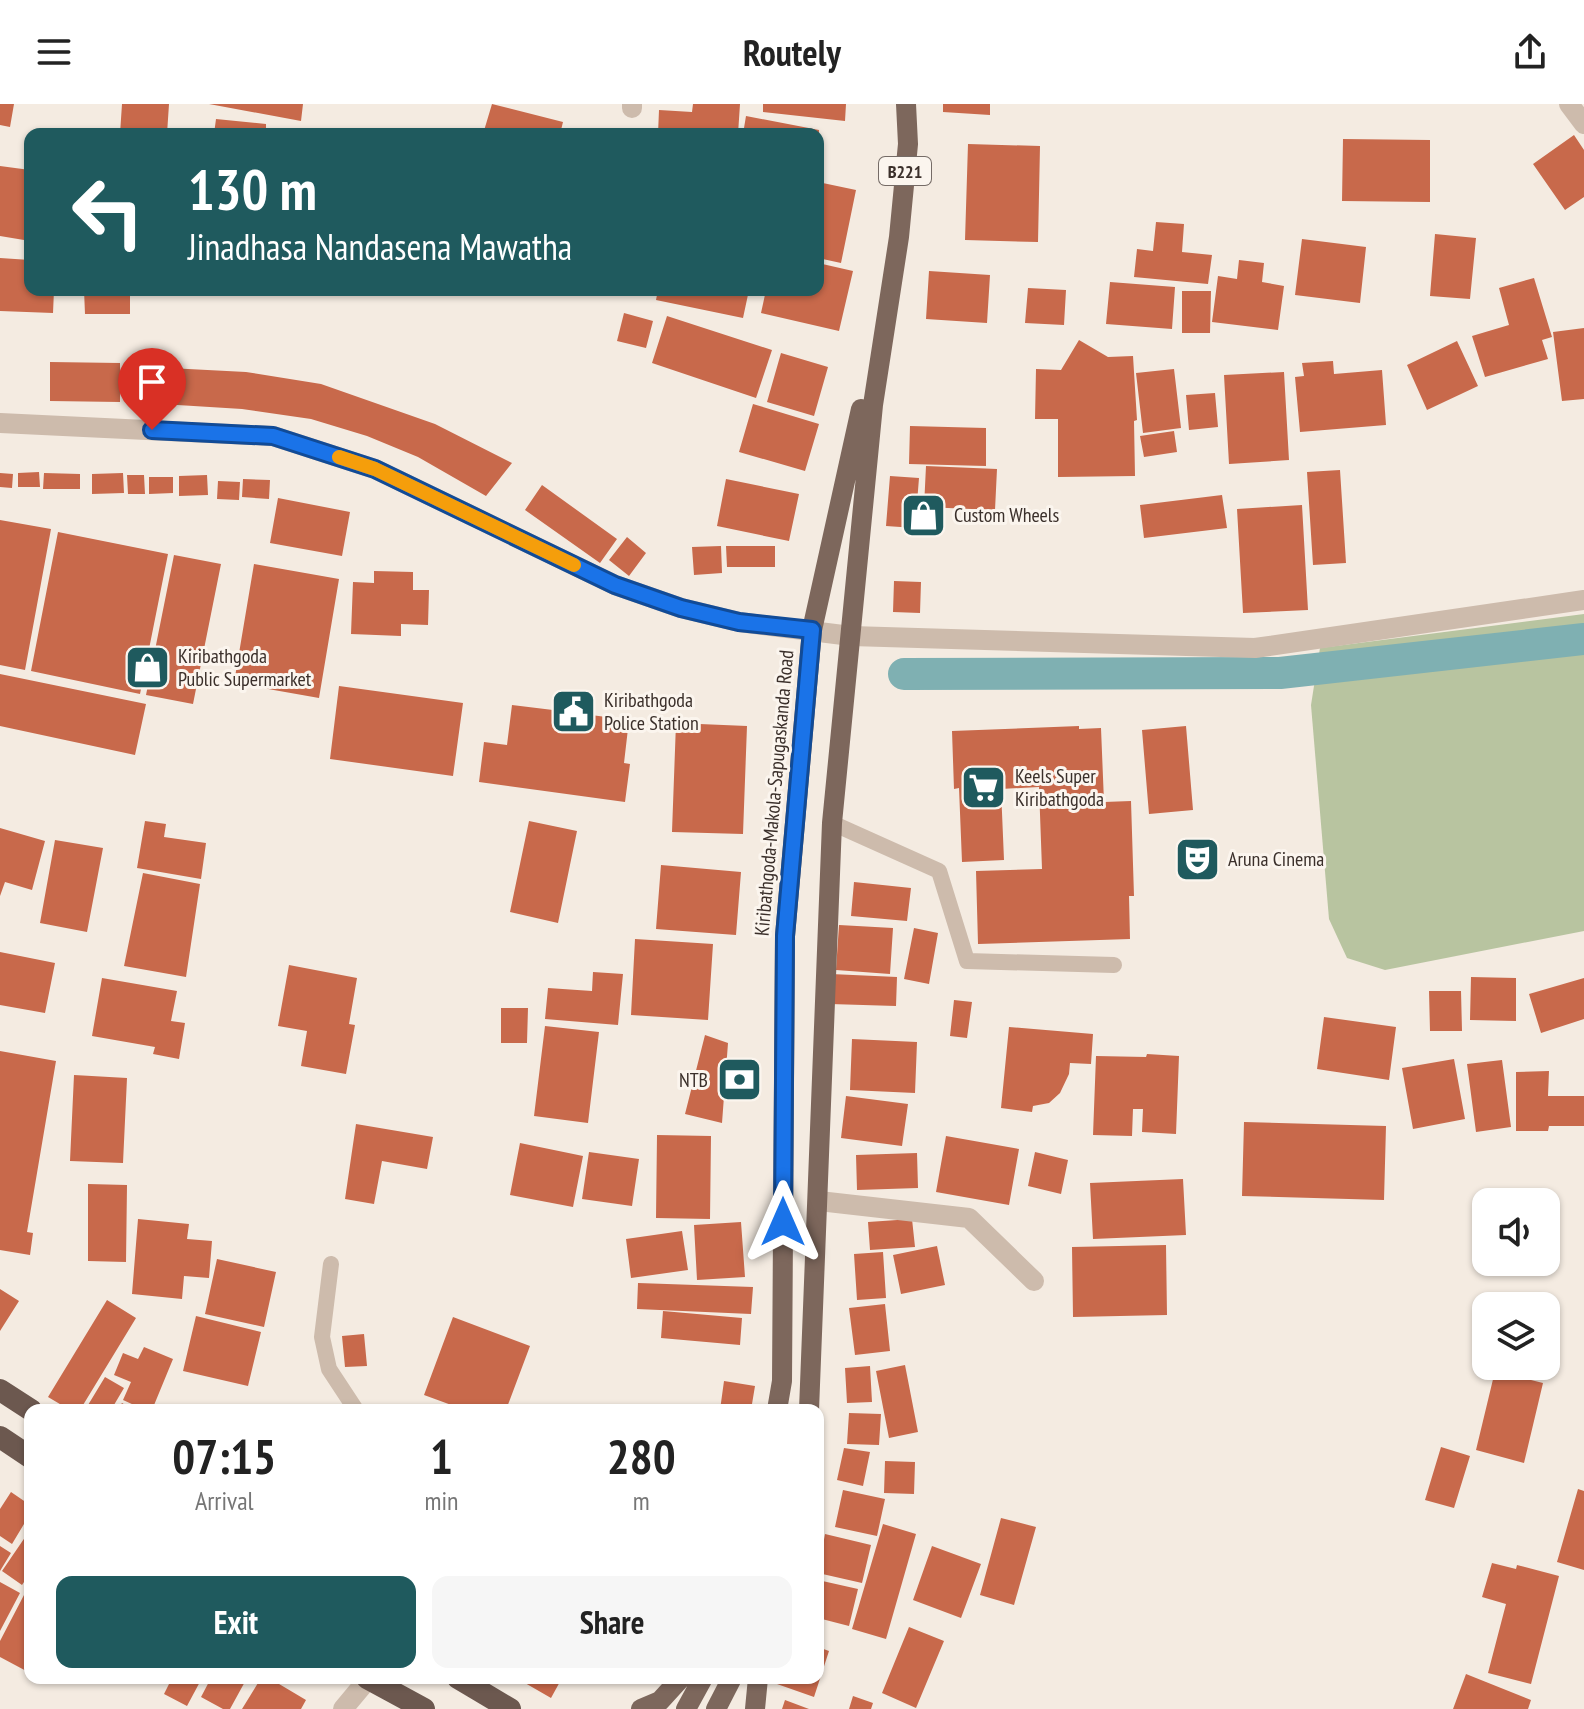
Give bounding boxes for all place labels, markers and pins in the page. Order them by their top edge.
pin [118,348,186,430]
shop icon: Custom Wheels [899,491,947,539]
place label: Custom Wheels [954,502,1060,528]
shop icon: Kiribathgoda Public Supermarket [123,643,171,691]
place label: Kiribathgoda Public Supermarket [178,643,312,692]
public building icon: Kiribathgoda Police Station [549,687,597,735]
place label: Kiribathgoda Police Station [604,687,699,736]
supermarket icon: Keels Super Kiribathgoda [960,763,1008,811]
place label: Keels Super Kiribathgoda [1015,763,1104,812]
theatre icon: Aruna Cinema [1173,835,1221,883]
place label: Aruna Cinema [1228,846,1324,872]
bank icon: NTB [715,1056,763,1104]
place label: NTB [679,1067,708,1093]

